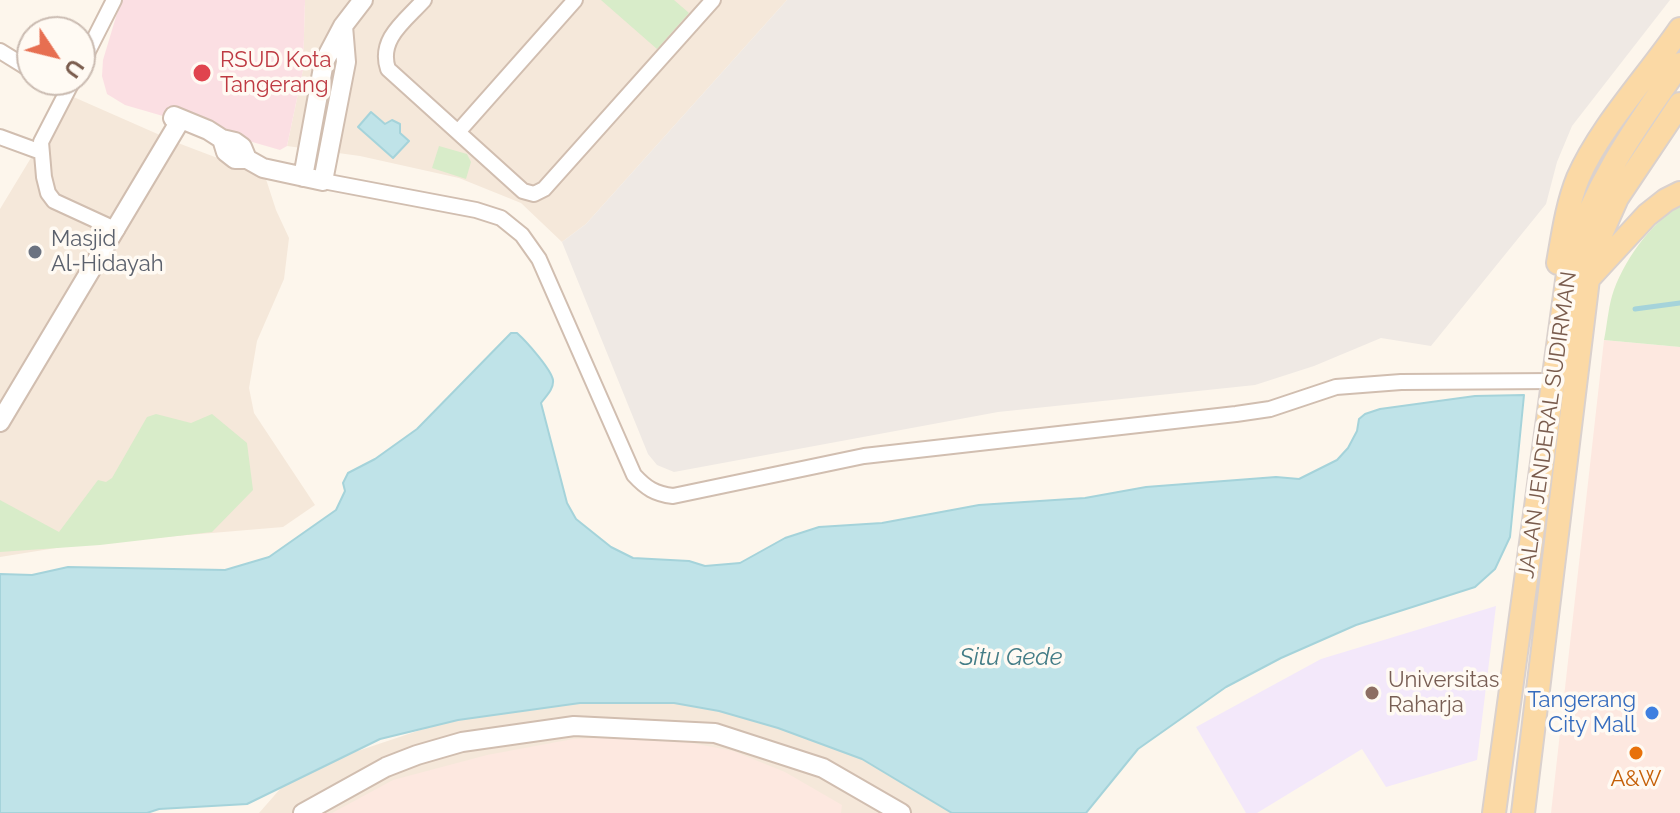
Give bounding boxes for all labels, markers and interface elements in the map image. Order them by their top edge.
north arrow [16,16,96,96]
place label: RSUD Kota Tangerang [220,47,331,98]
text: U [59,54,89,83]
marker: RSUD Kota Tangerang [191,62,213,84]
place label: Masjid Al-Hidayah [51,226,164,278]
marker: Masjid Al-Hidayah [26,243,44,261]
street label: JALAN JENDERAL SUDIRMAN [1513,270,1583,580]
water label: Situ Gede [959,644,1063,672]
place label: Universitas Raharja [1388,667,1499,718]
marker: Universitas Raharja [1363,684,1381,702]
place label: Tangerang City Mall [1527,687,1636,738]
marker: Tangerang City Mall [1643,704,1661,722]
marker: A&W [1627,744,1645,762]
place label: A&W [1610,766,1662,792]

